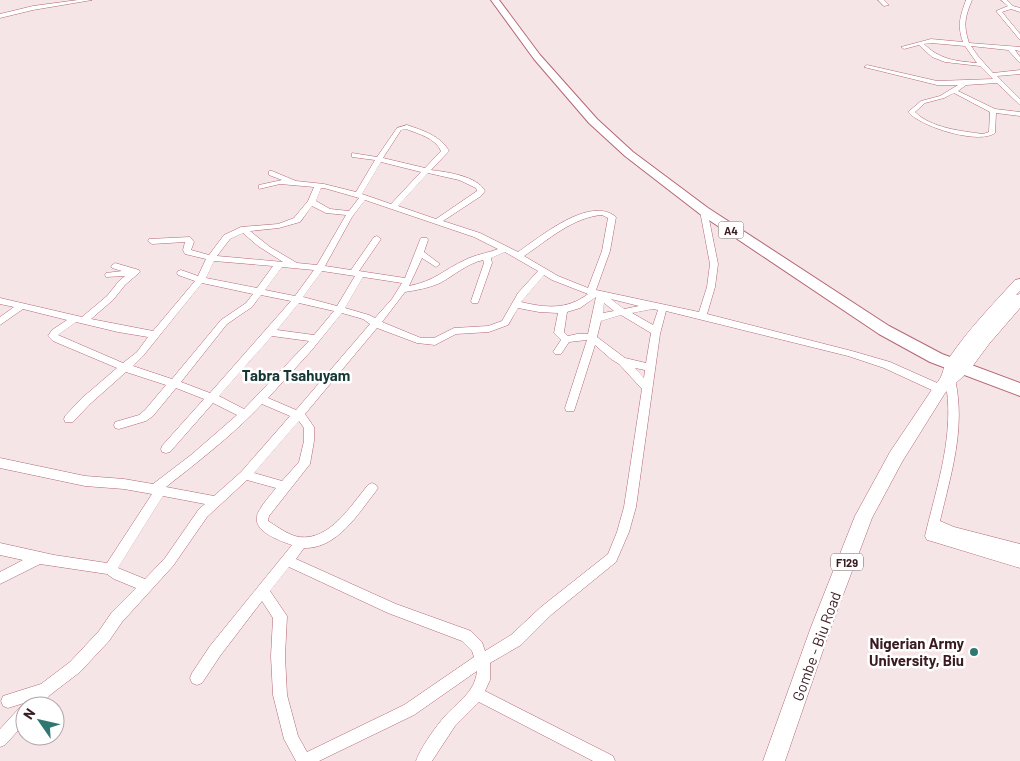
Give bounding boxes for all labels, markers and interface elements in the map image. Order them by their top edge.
road number: A4 [718,222,744,238]
district label: Tabra Tsahuyam [242,366,350,384]
road number: F129 [831,554,863,570]
street label: Gombe - Biu Road [788,589,844,703]
place label: Nigerian Army University, Biu [869,634,964,669]
marker: Nigerian Army University, Biu [968,646,980,658]
north arrow [15,696,65,746]
text: N [19,705,38,722]

